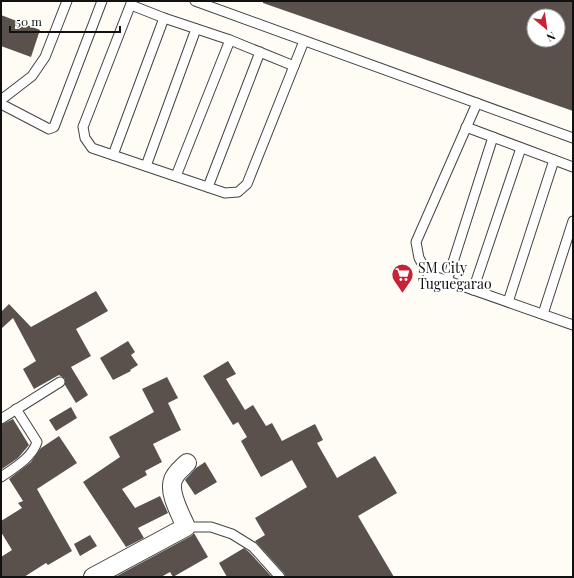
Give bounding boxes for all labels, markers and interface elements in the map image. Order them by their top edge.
scale bar [10,8,120,34]
north arrow [526,8,566,48]
text: 50 m [16,13,42,29]
text: N [544,29,558,46]
place label: SM City Tuguegarao [418,258,492,293]
supermarket icon: SM City Tuguegarao [390,262,416,295]

